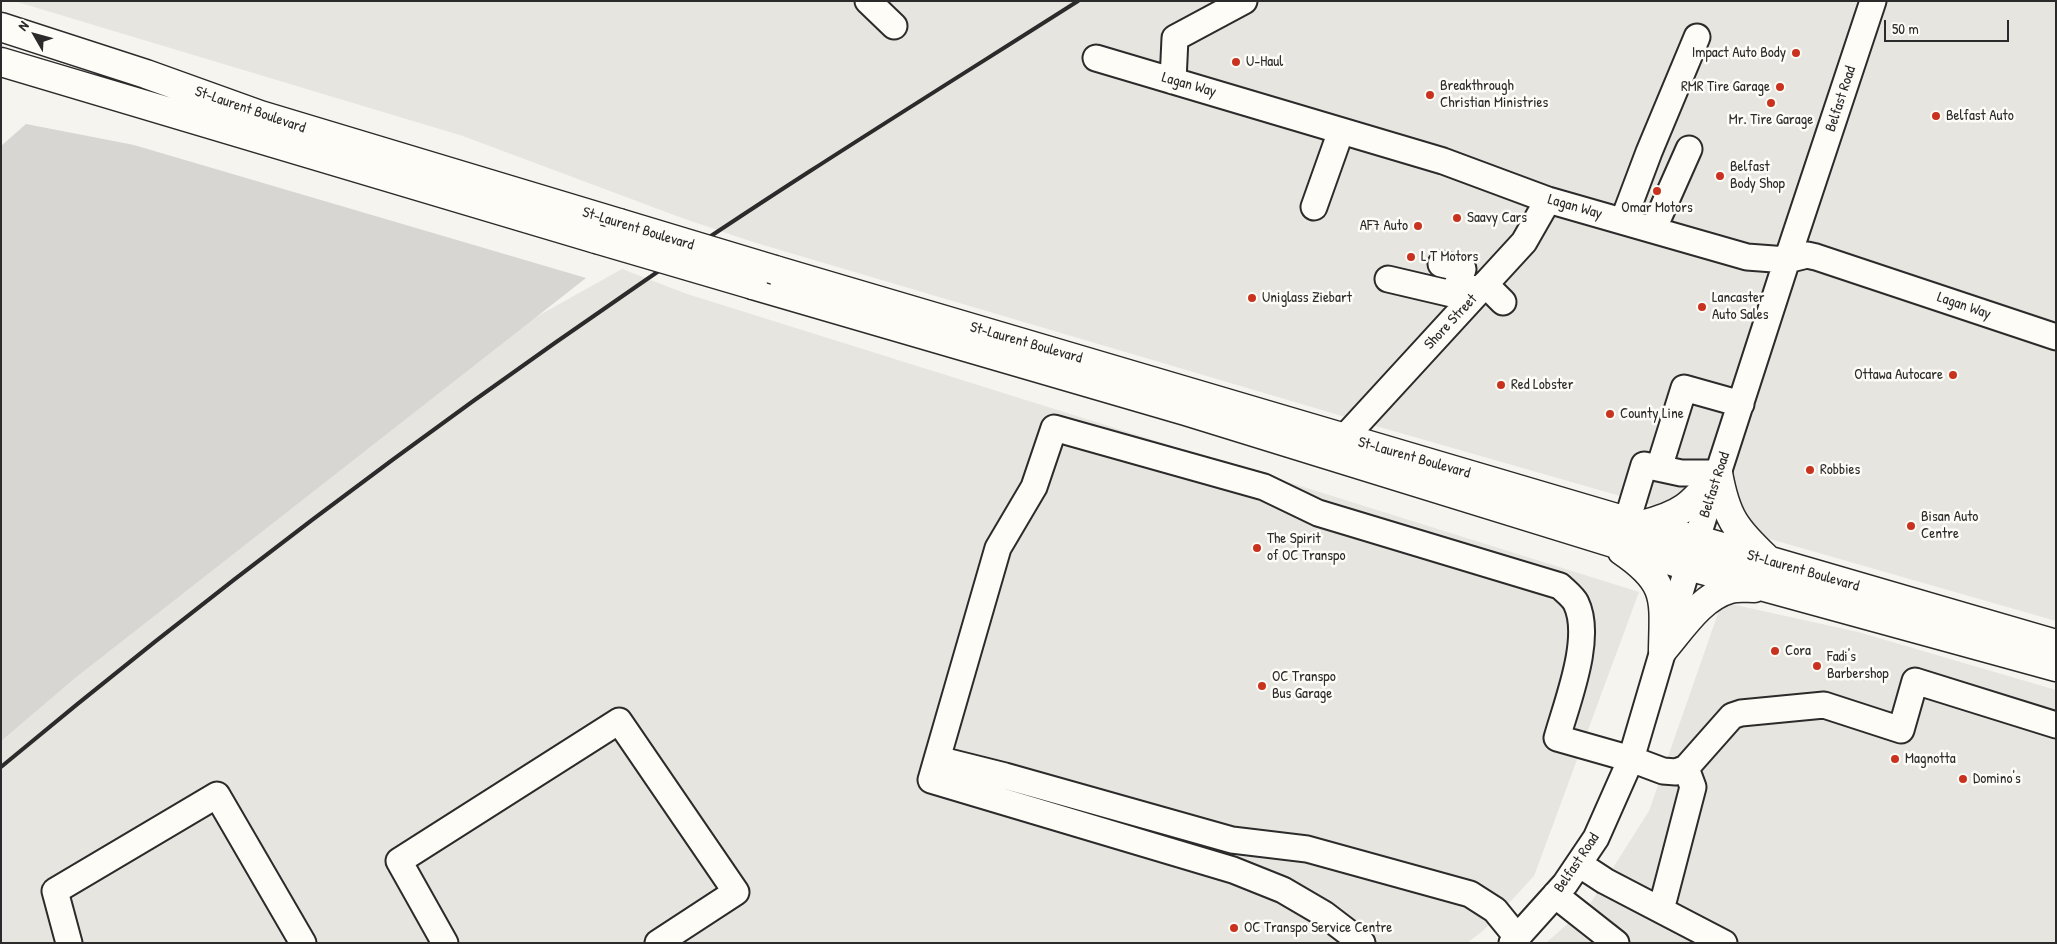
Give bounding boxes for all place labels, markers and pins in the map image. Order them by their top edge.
place label: Impact Auto Body [1692,44,1786,62]
marker: Impact Auto Body [1790,47,1802,59]
place label: U-Haul [1246,53,1283,71]
marker: U-Haul [1230,56,1242,68]
place label: Breakthrough Christian Ministries [1440,77,1548,112]
place label: RMR Tire Garage [1681,78,1770,96]
marker: RMR Tire Garage [1774,81,1786,93]
marker: Breakthrough Christian Ministries [1424,89,1436,101]
marker: Mr. Tire Garage [1765,97,1777,109]
place label: Belfast Auto [1946,107,2014,125]
marker: Belfast Auto [1930,110,1942,122]
place label: Mr. Tire Garage [1729,111,1813,129]
place label: Belfast Body Shop [1730,158,1785,193]
marker: Belfast Body Shop [1714,170,1726,182]
marker: Omar Motors [1651,185,1663,197]
place label: Omar Motors [1621,199,1693,217]
place label: Saavy Cars [1467,209,1527,227]
marker: Saavy Cars [1451,212,1463,224]
place label: AF7 Auto [1360,217,1408,235]
marker: AF7 Auto [1412,220,1424,232]
place label: L T Motors [1421,248,1478,266]
marker: L T Motors [1405,251,1417,263]
place label: Uniglass Ziebart [1262,289,1352,307]
place label: Lancaster Auto Sales [1712,289,1768,324]
marker: Uniglass Ziebart [1246,292,1258,304]
marker: Lancaster Auto Sales [1696,301,1708,313]
place label: Ottawa Autocare [1854,366,1943,384]
marker: Ottawa Autocare [1947,369,1959,381]
place label: Red Lobster [1511,376,1574,394]
marker: Red Lobster [1495,379,1507,391]
place label: County Line [1620,405,1684,423]
marker: County Line [1604,408,1616,420]
place label: Robbies [1820,461,1860,479]
marker: Robbies [1804,464,1816,476]
place label: Bisan Auto Centre [1921,508,1978,543]
marker: Bisan Auto Centre [1905,520,1917,532]
place label: The Spirit of OC Transpo [1267,530,1346,565]
marker: The Spirit of OC Transpo [1251,542,1263,554]
place label: Cora [1785,642,1811,660]
marker: Cora [1769,645,1781,657]
place label: Fadi's Barbershop [1827,648,1889,683]
marker: Fadi's Barbershop [1811,660,1823,672]
place label: OC Transpo Bus Garage [1272,668,1336,703]
marker: OC Transpo Bus Garage [1256,680,1268,692]
place label: Magnotta [1905,750,1956,768]
marker: Magnotta [1889,753,1901,765]
place label: Domino's [1973,770,2021,788]
marker: Domino's [1957,773,1969,785]
place label: OC Transpo Service Centre [1244,919,1392,937]
marker: OC Transpo Service Centre [1228,922,1240,934]

